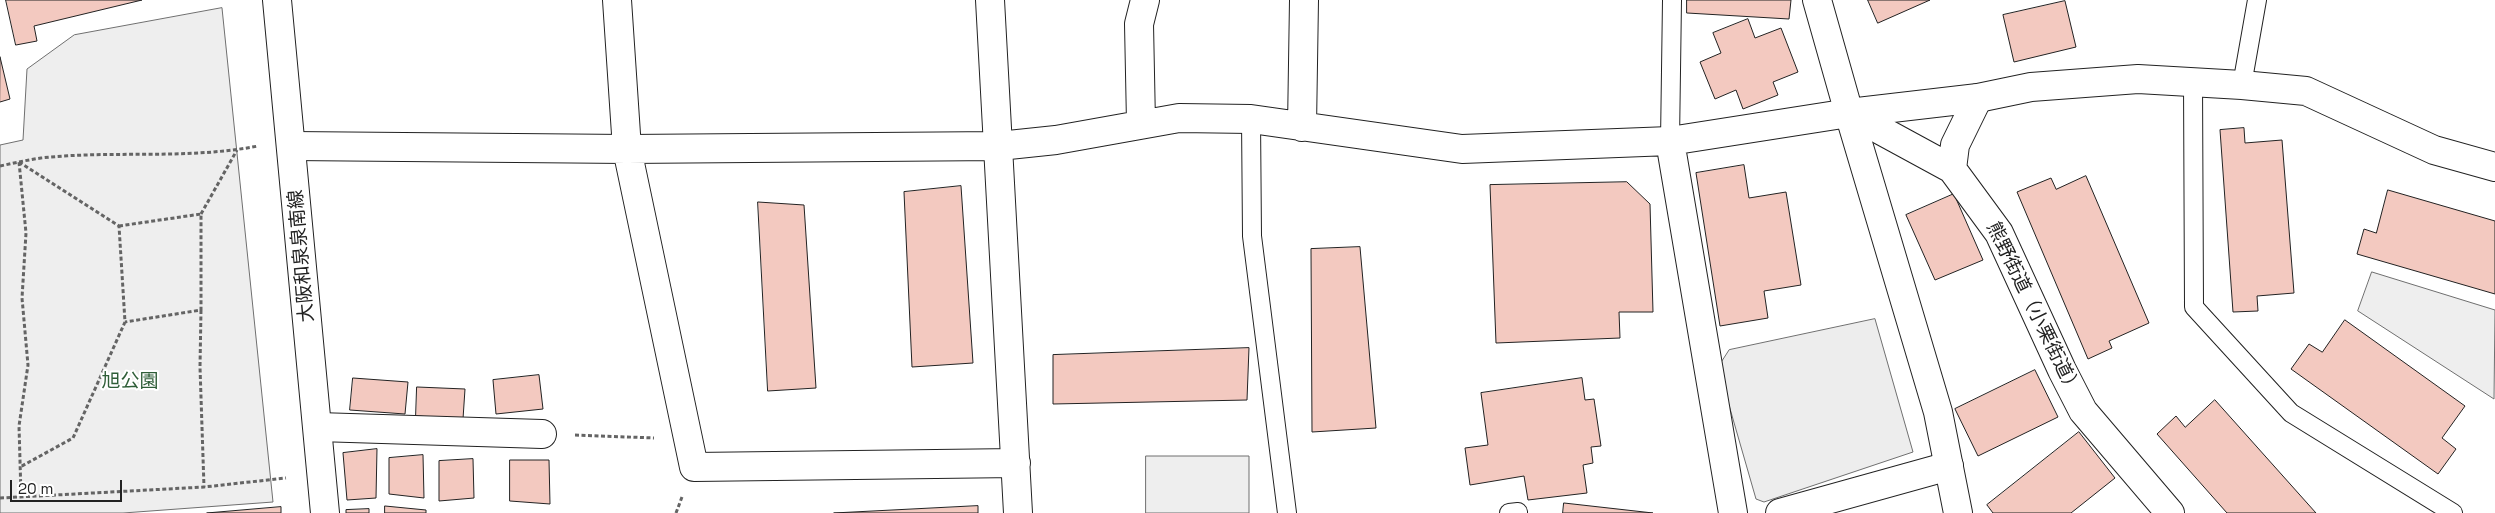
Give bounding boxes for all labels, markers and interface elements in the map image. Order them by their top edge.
street label: 大阪和泉泉南線 [285,189,319,323]
street label: 熊野街道（小栗街道） [1981,219,2085,399]
park label: 旭公園 [102,371,158,393]
scale bar [12,470,125,502]
text: 20 m [18,479,53,498]

